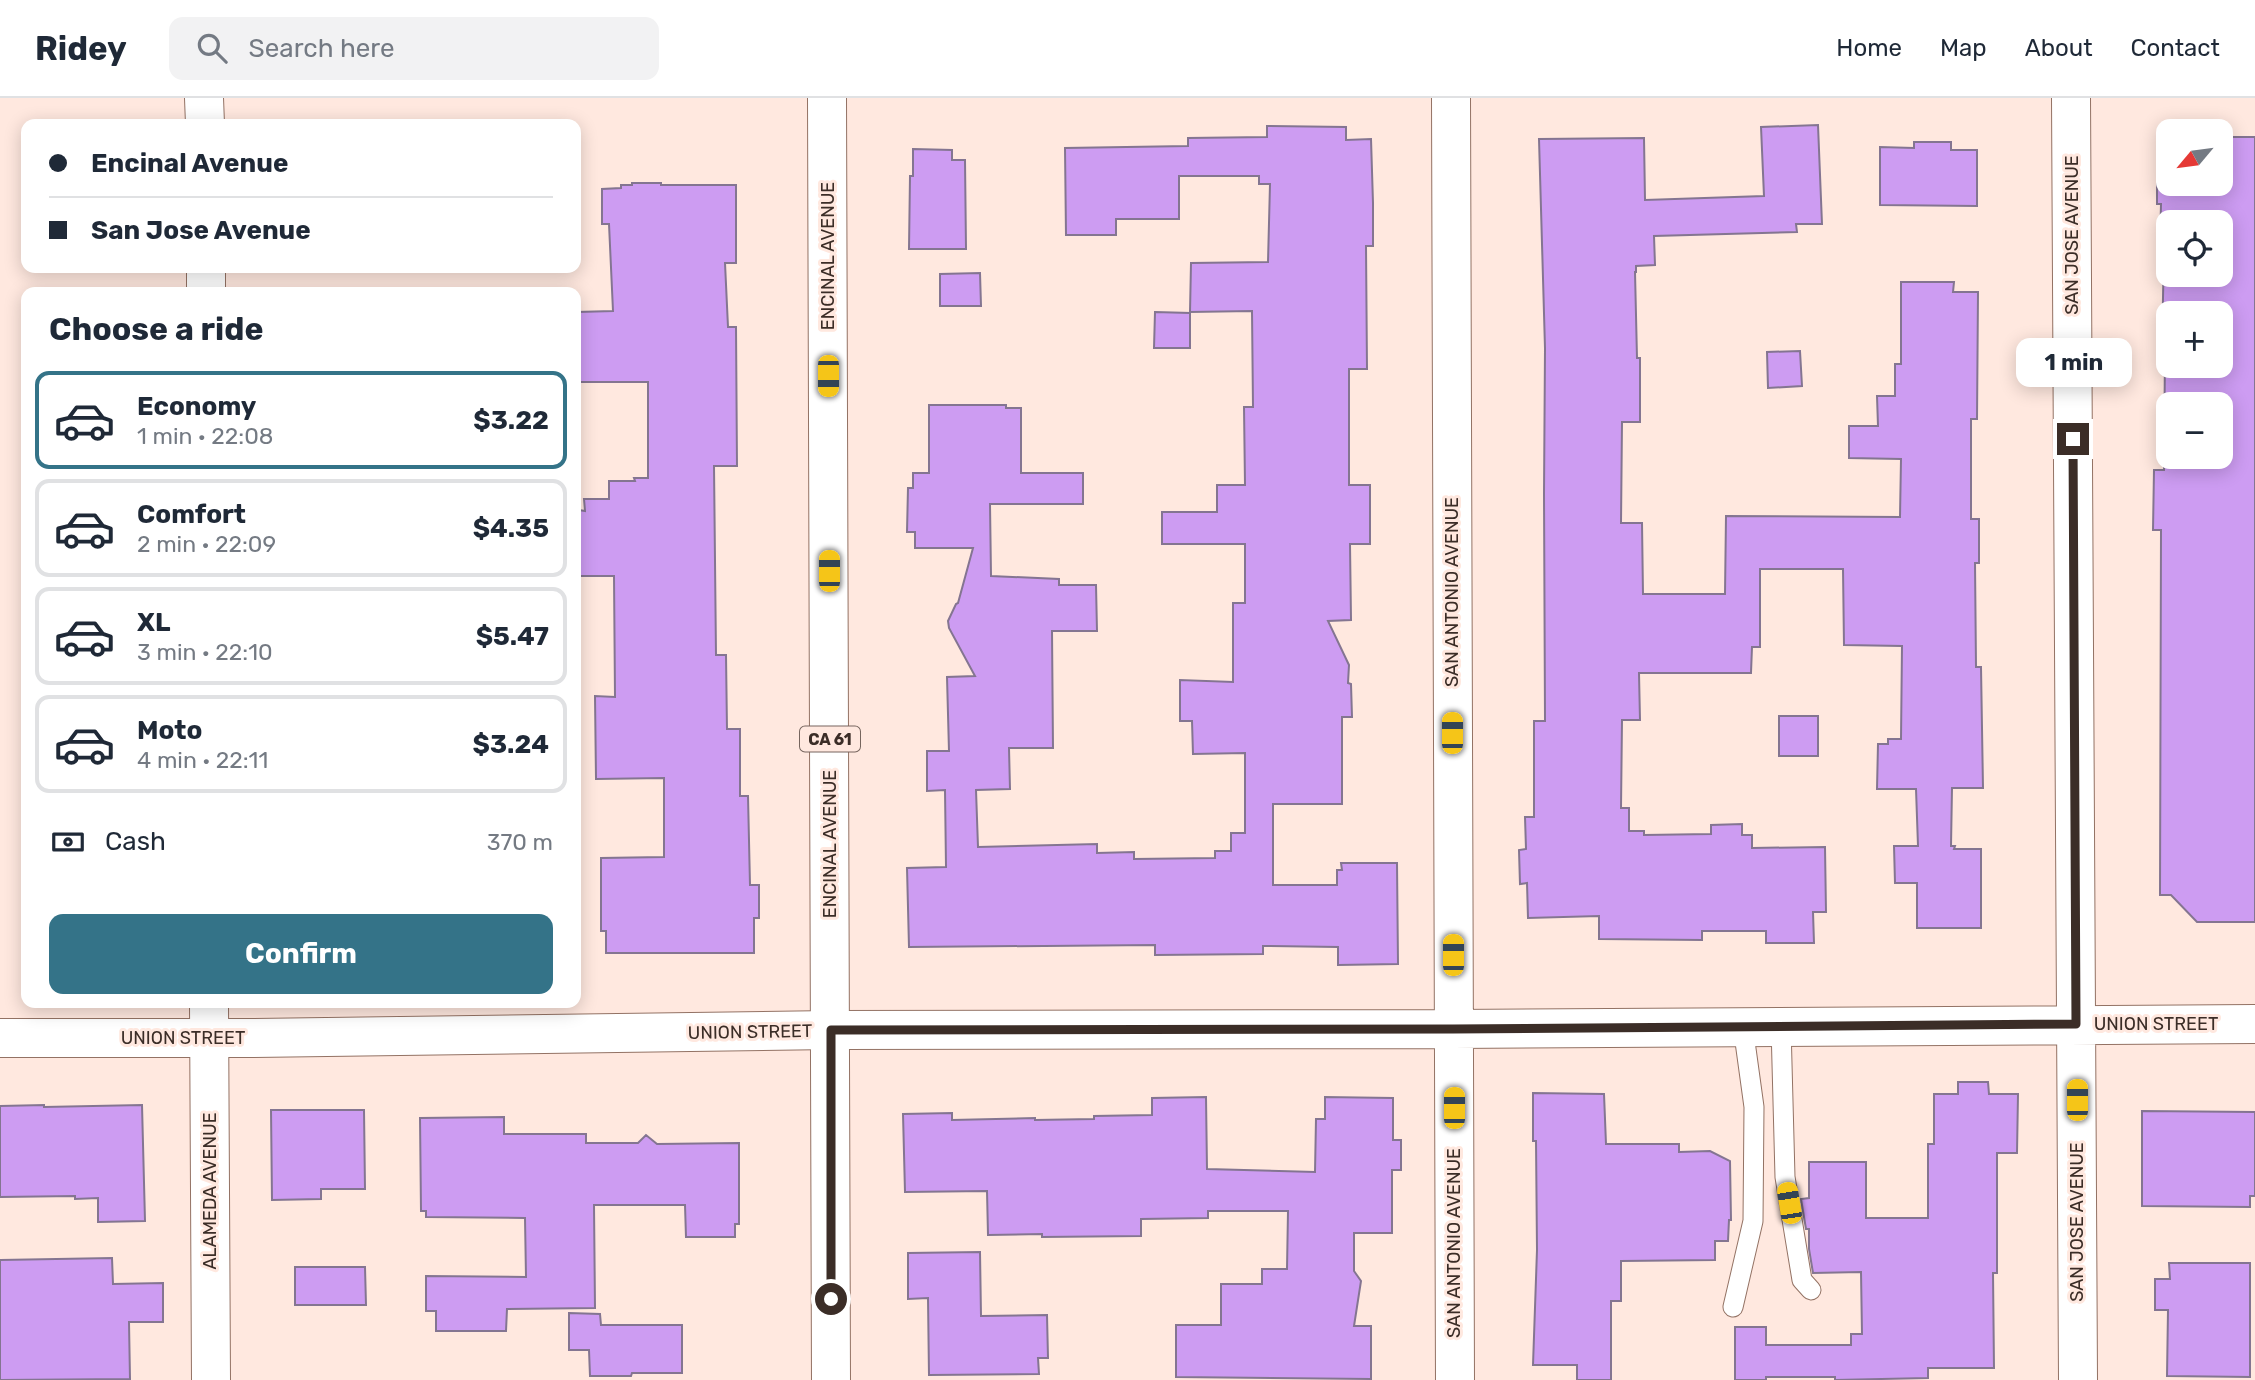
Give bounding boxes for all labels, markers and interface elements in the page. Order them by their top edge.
search box [169,17,659,80]
text: Ridey [35,29,127,68]
icon: search [193,29,231,67]
text: Search here [249,33,394,64]
text: Home [1836,34,1902,62]
text: Map [1940,34,1987,62]
text: About [2025,34,2093,62]
text: Contact [2131,34,2220,62]
north arrow [2156,119,2233,196]
map controls [2156,119,2233,469]
text: Encinal Avenue [91,148,288,179]
street label: SAN JOSE AVENUE [2061,155,2083,315]
street label: ENCINAL AVENUE [817,182,839,330]
button: locate [2156,210,2233,287]
text: San Jose Avenue [91,215,311,246]
button: + [2156,301,2233,378]
text: Choose a ride [49,310,263,348]
callout: 1 min [2015,338,2131,386]
text: 1 min [2045,348,2103,376]
car [818,355,839,397]
icon: car [53,389,116,452]
text: Economy [137,391,256,422]
button: − [2156,392,2233,469]
text: $3.22 [473,405,549,436]
text: 1 min · 22:08 [137,422,273,450]
route end [2057,423,2089,455]
icon: car [53,497,116,560]
street label: SAN ANTONIO AVENUE [1441,497,1463,687]
text: Comfort [137,499,246,530]
text: $4.35 [473,513,549,544]
text: 2 min · 22:09 [137,530,276,558]
car [819,550,840,592]
icon: car [53,605,116,668]
text: XL [137,607,170,638]
text: $5.47 [476,621,549,652]
text: 3 min · 22:10 [137,638,273,666]
car [1442,712,1463,754]
icon: car [53,713,116,776]
text: Moto [137,715,202,746]
road number: CA 61 [800,726,860,752]
text: $3.24 [473,729,549,760]
text: 4 min · 22:11 [137,746,268,774]
street label: ENCINAL AVENUE [819,770,841,918]
icon: cash [49,823,87,861]
text: Cash [105,826,166,857]
text: 370 m [487,828,553,856]
button: Confirm [49,914,553,994]
car [1443,934,1464,976]
street label: UNION STREET [2094,1013,2218,1035]
street label: UNION STREET [687,1020,813,1044]
street label: UNION STREET [121,1027,245,1049]
car [2067,1079,2088,1121]
car [1444,1087,1465,1129]
street label: ALAMEDA AVENUE [199,1112,221,1270]
street label: SAN JOSE AVENUE [2066,1142,2088,1302]
street label: SAN ANTONIO AVENUE [1443,1148,1465,1338]
car [1776,1181,1803,1225]
route start [815,1283,847,1315]

